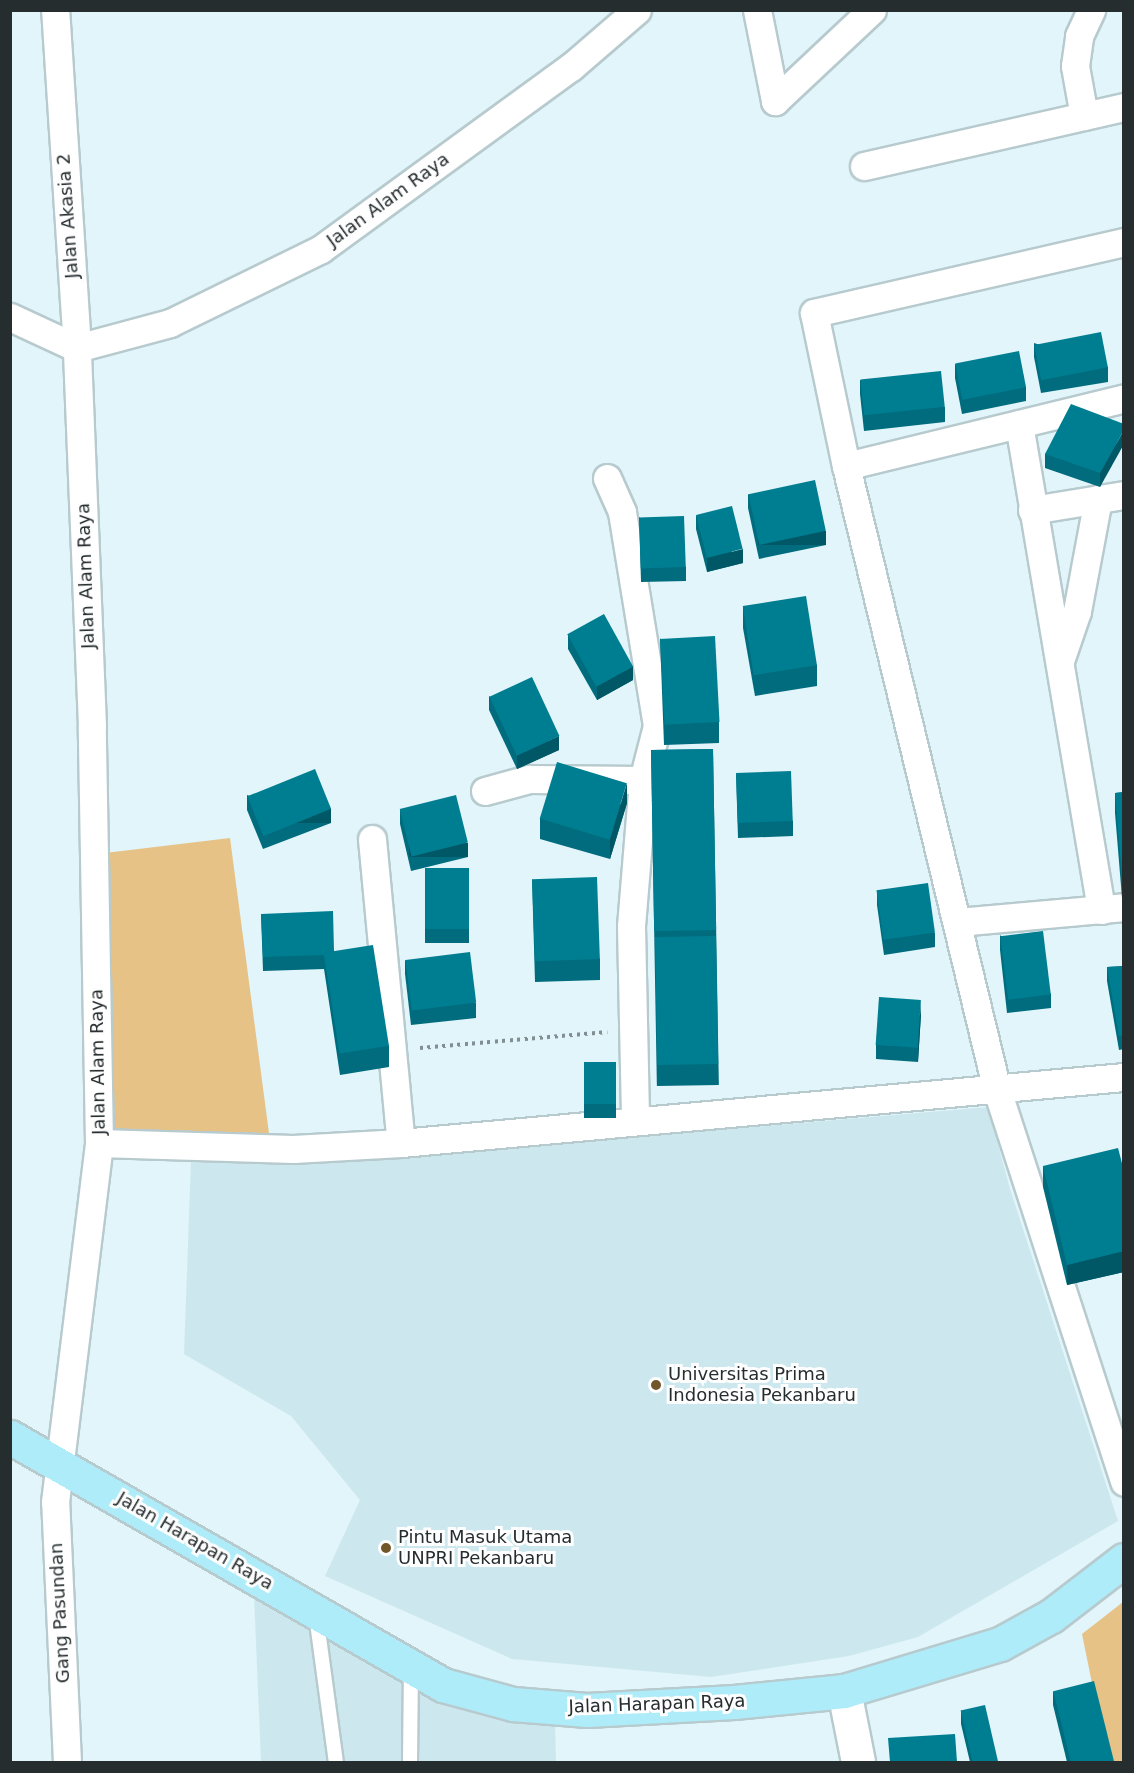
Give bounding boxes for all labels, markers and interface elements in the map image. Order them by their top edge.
street label: Jalan Alam Raya [323,148,453,252]
street label: Jalan Akasia 2 [53,153,83,279]
street label: Jalan Alam Raya [73,503,99,649]
street label: Jalan Alam Raya [86,989,110,1135]
place label: Universitas Prima Indonesia Pekanbaru [668,1364,856,1406]
marker: Universitas Prima Indonesia Pekanbaru [649,1378,663,1392]
street label: Jalan Harapan Raya [113,1487,277,1595]
place label: Pintu Masuk Utama UNPRI Pekanbaru [398,1527,572,1570]
marker: Pintu Masuk Utama UNPRI Pekanbaru [379,1541,393,1555]
street label: Gang Pasundan [46,1542,74,1684]
street label: Jalan Harapan Raya [568,1690,746,1718]

